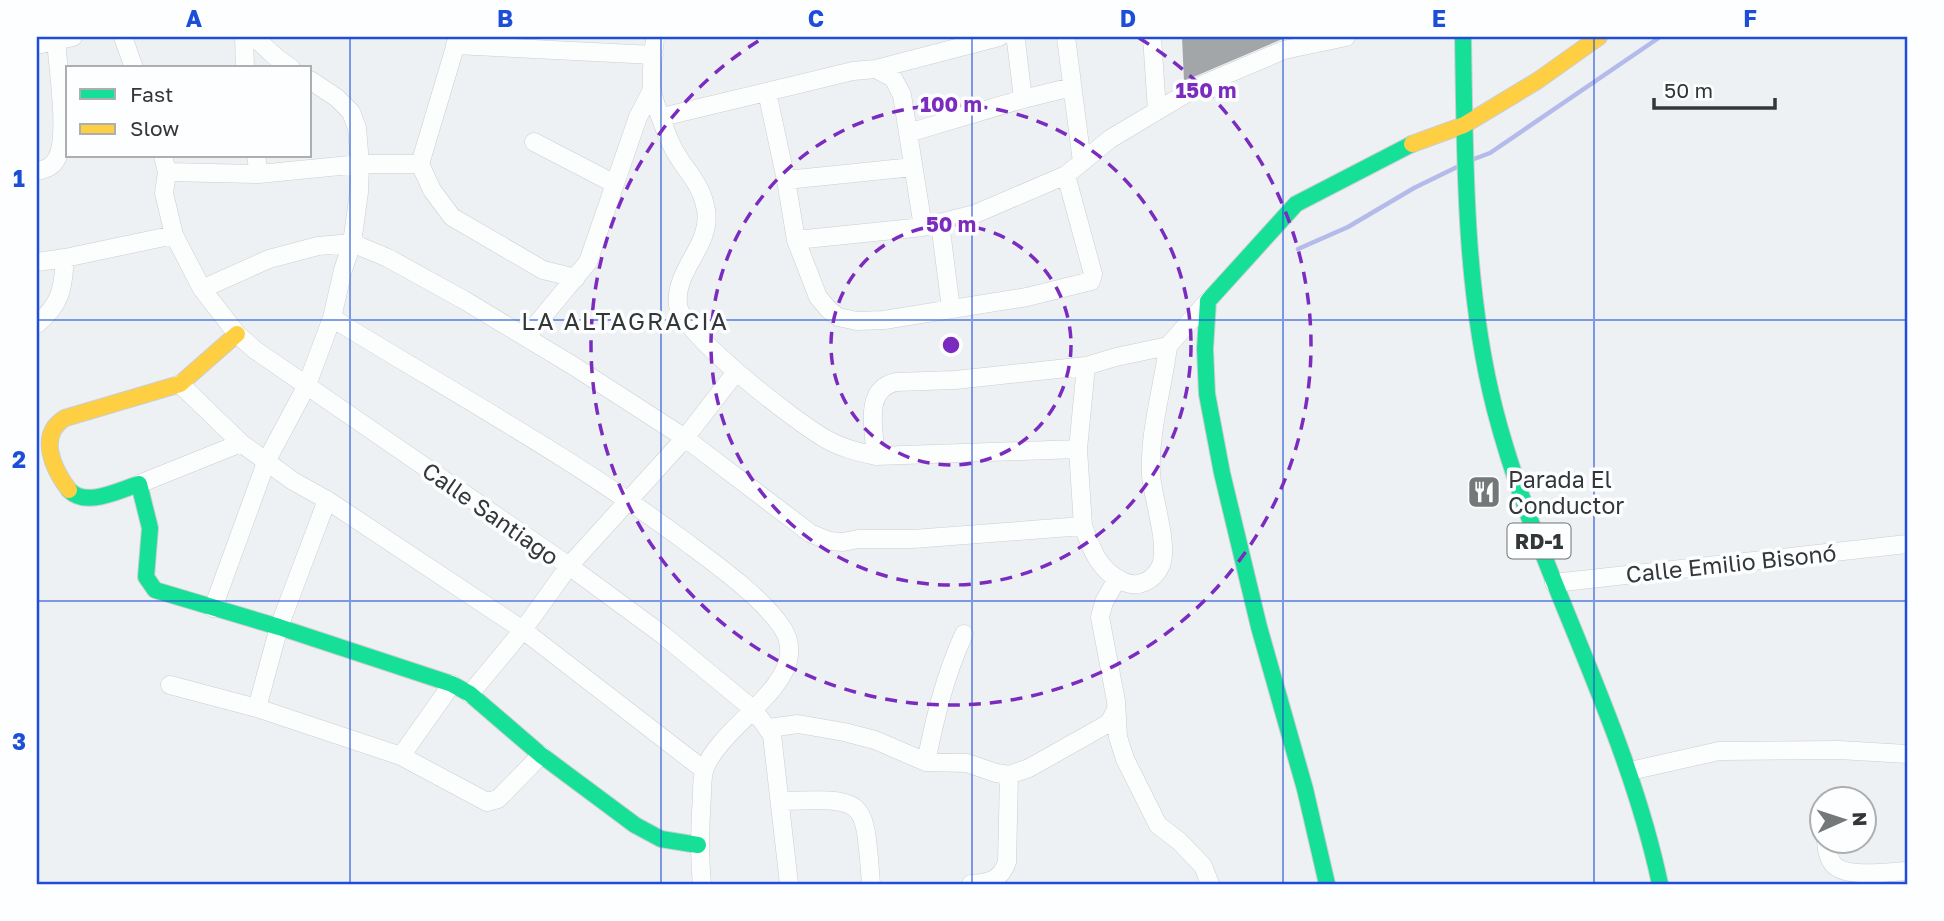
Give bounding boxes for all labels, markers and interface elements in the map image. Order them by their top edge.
text: A [186,4,203,32]
text: B [497,4,513,32]
text: C [808,4,824,32]
text: D [1120,4,1136,32]
text: E [1432,4,1446,32]
text: F [1743,4,1757,32]
legend [66,66,312,158]
scale bar [1654,66,1774,110]
text: 150 m [1176,77,1236,103]
text: 50 m [1664,77,1713,103]
text: Fast [130,81,173,107]
text: 100 m [920,91,982,117]
text: Slow [130,115,179,141]
text: 1 [13,164,25,192]
text: 50 m [926,211,976,237]
district label: LA ALTAGRACIA [521,306,729,335]
centre of rings [939,333,963,357]
text: 2 [12,445,26,473]
street label: Calle Santiago [417,456,565,570]
place label: Parada El Conductor [1508,465,1624,519]
restaurant icon: Parada El Conductor [1465,473,1503,511]
road number: RD-1 [1508,524,1570,558]
street label: Calle Emilio Bisonó [1624,538,1838,588]
text: 3 [12,727,26,755]
north arrow [1808,785,1878,855]
text: N [1849,811,1872,827]

